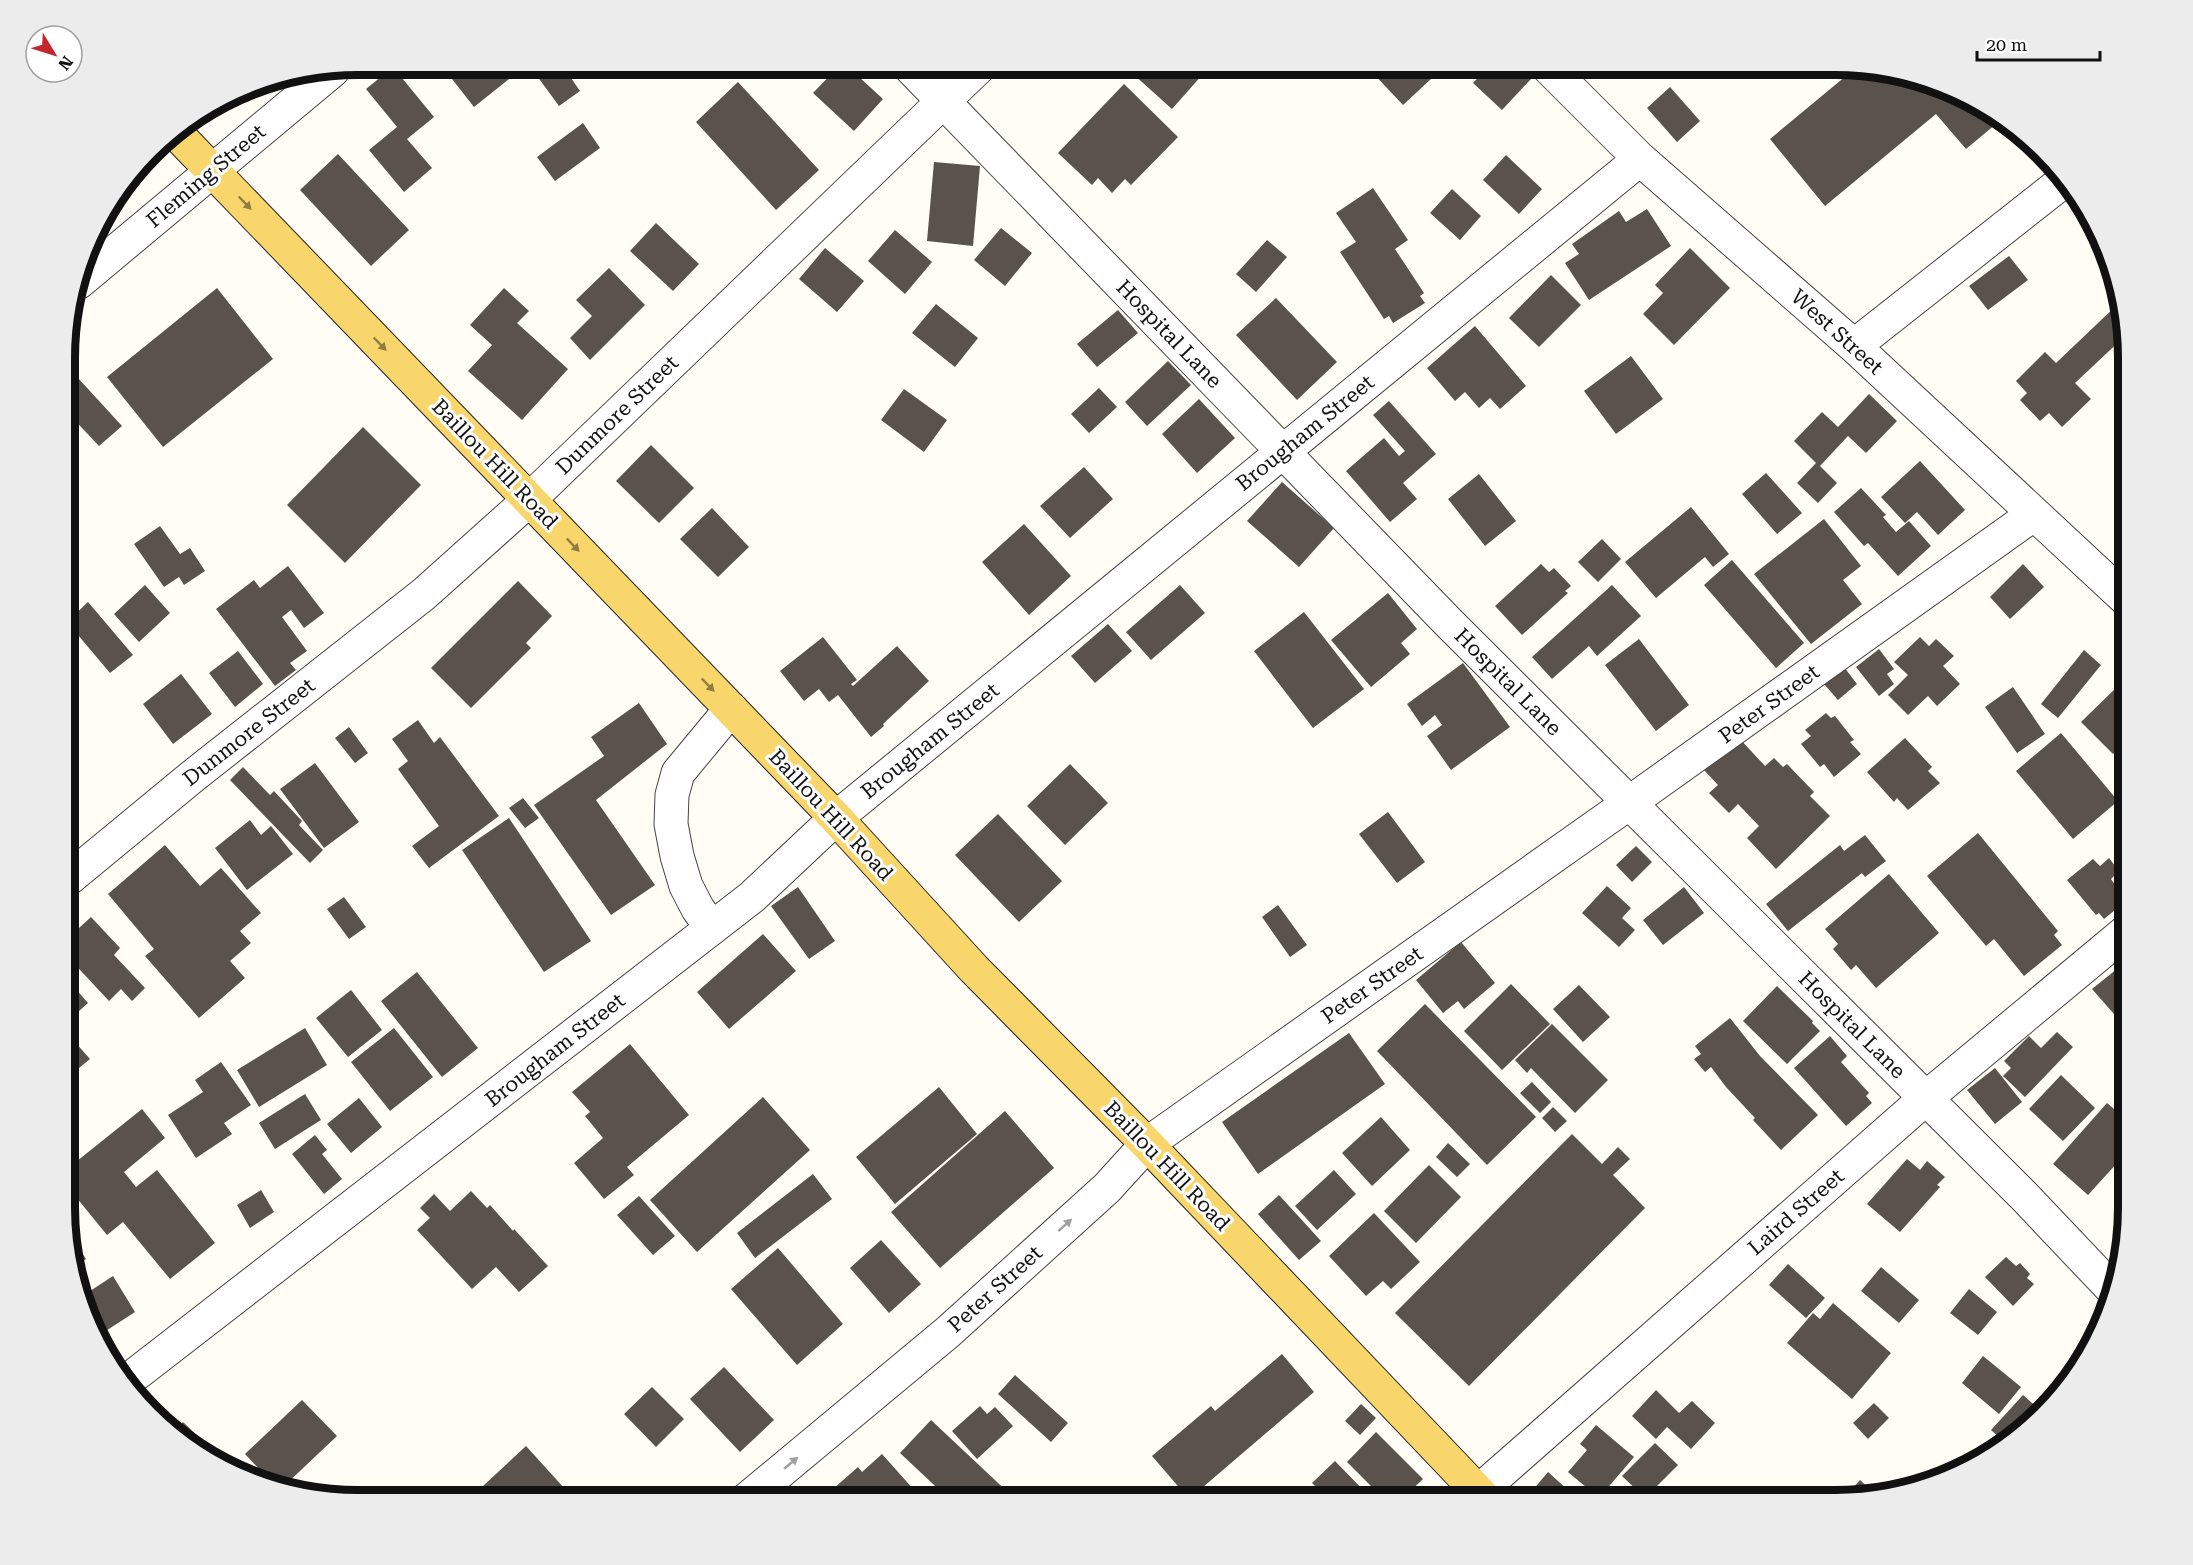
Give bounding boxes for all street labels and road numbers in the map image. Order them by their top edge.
street label: Fleming Street [142,119,270,233]
street label: Hospital Lane [1111,275,1227,393]
street label: West Street [1786,285,1888,380]
street label: Dunmore Street [551,351,683,479]
street label: Brougham Street [1231,370,1379,496]
street label: Baillou Hill Road [427,394,563,534]
street label: Hospital Lane [1450,624,1566,740]
street label: Peter Street [1714,660,1824,748]
street label: Dunmore Street [178,673,320,791]
street label: Brougham Street [856,678,1004,804]
street label: Baillou Hill Road [764,745,898,886]
street label: Peter Street [1317,941,1427,1029]
street label: Hospital Lane [1794,967,1910,1083]
street label: Brougham Street [481,988,630,1112]
street label: Baillou Hill Road [1099,1096,1235,1236]
street label: Laird Street [1743,1164,1849,1260]
street label: Peter Street [943,1241,1047,1337]

